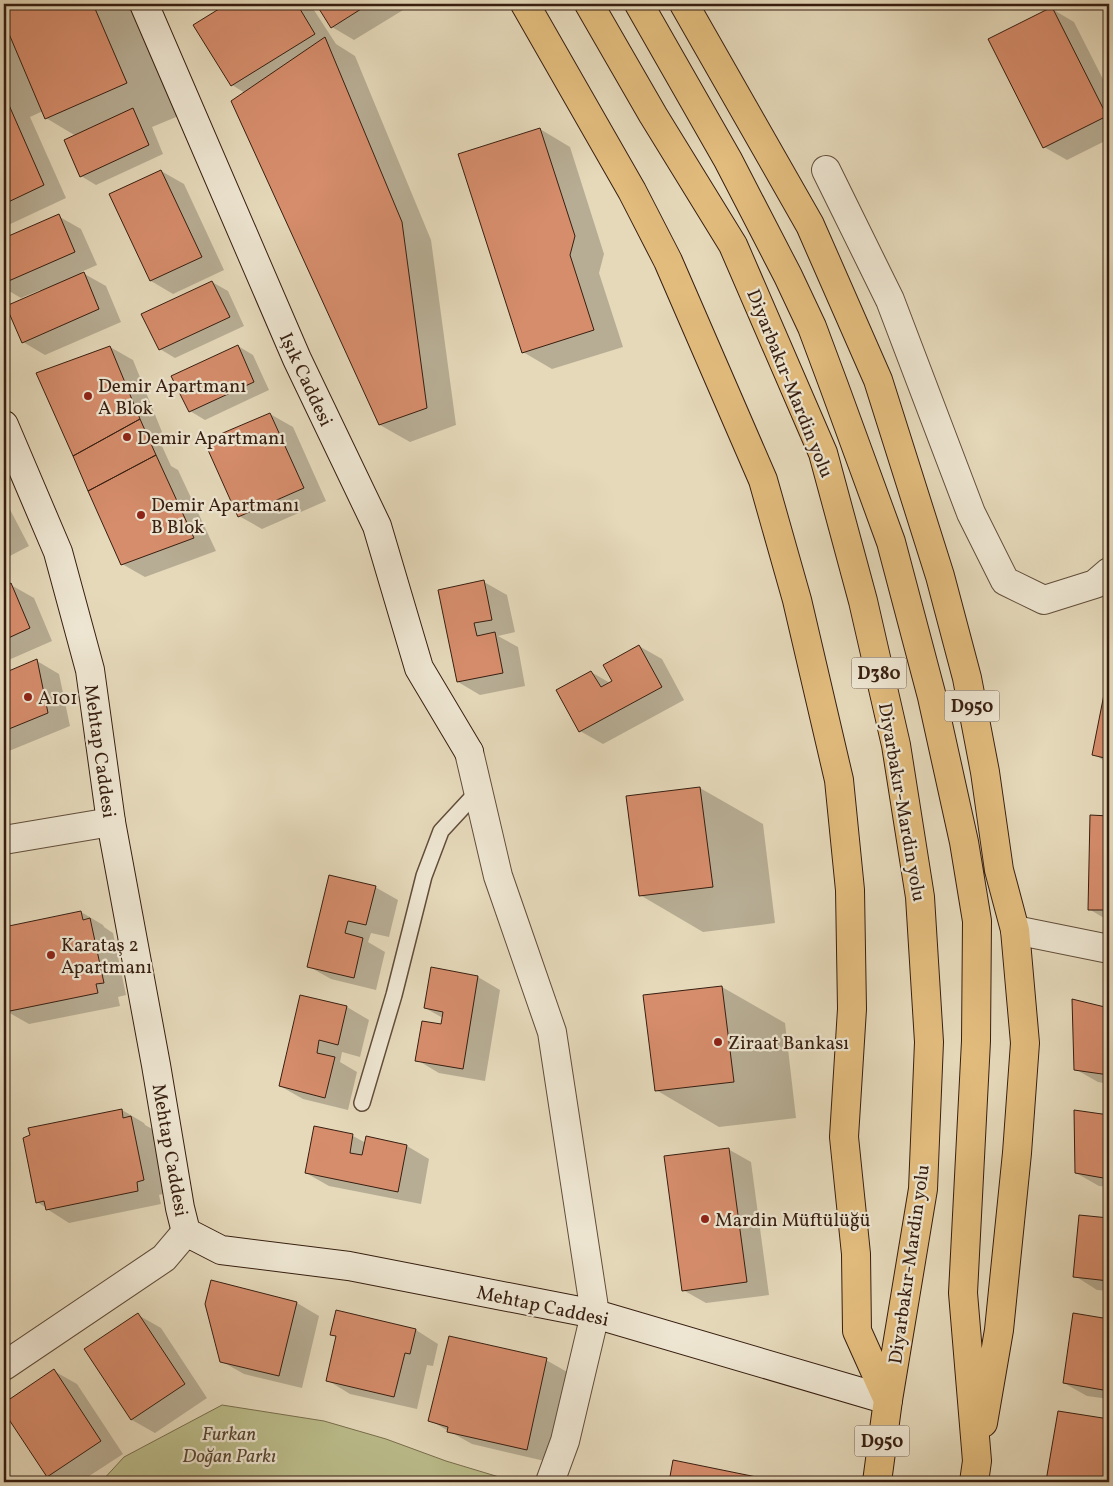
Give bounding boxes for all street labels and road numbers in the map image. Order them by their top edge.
street label: Diyarbakır-Mardin yolu [739,286,839,482]
street label: Işık Caddesi [272,329,338,431]
road number: D380 [852,658,906,688]
street label: Mehtap Caddesi [77,683,121,820]
road number: D950 [944,690,1000,721]
street label: Diyarbakır-Mardin yolu [871,701,931,904]
street label: Mehtap Caddesi [145,1082,194,1219]
street label: Diyarbakır-Mardin yolu [883,1163,937,1366]
street label: Mehtap Caddesi [474,1280,611,1334]
road number: D950 [854,1425,910,1456]

